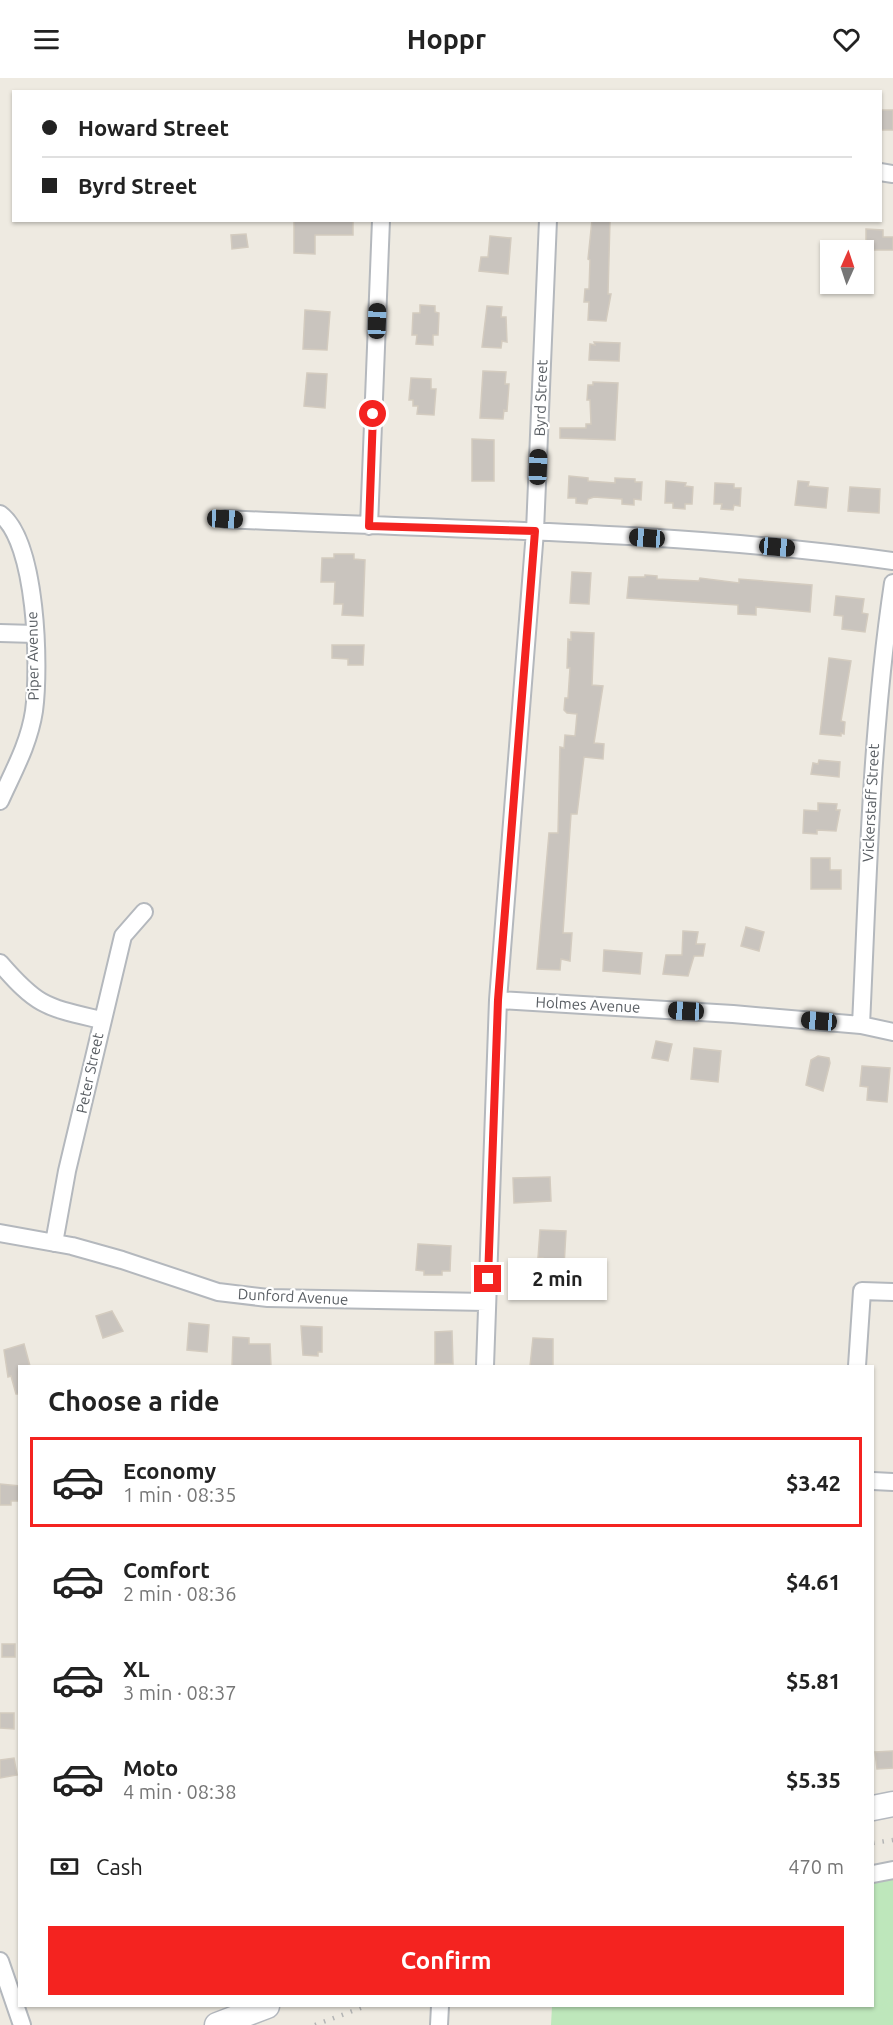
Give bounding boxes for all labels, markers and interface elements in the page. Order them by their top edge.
icon: menu [30,23,63,56]
icon: heart [830,23,863,56]
text: Hoppr [407,24,486,54]
text: Howard Street [78,115,229,140]
text: Byrd Street [78,173,197,198]
north arrow [820,240,874,294]
map controls [820,240,874,294]
car [367,303,387,339]
street label: Byrd Street [531,359,550,437]
route start [359,400,386,427]
car [528,449,548,485]
car [207,509,243,529]
car [628,528,666,548]
car [758,536,796,558]
street label: Piper Avenue [23,611,42,701]
street label: Vickerstaff Street [859,743,882,863]
street label: Holmes Avenue [535,993,641,1016]
car [668,1001,704,1021]
car [800,1010,838,1032]
street label: Peter Street [73,1031,106,1115]
callout: 2 min [509,1258,608,1300]
route end [474,1265,501,1292]
text: 2 min [532,1267,583,1290]
street label: Dunford Avenue [237,1285,349,1308]
text: Choose a ride [48,1386,220,1416]
icon: car [51,1455,105,1509]
text: Economy [123,1458,216,1483]
text: $3.42 [786,1470,841,1495]
text: 1 min · 08:35 [123,1483,237,1506]
icon: car [51,1554,105,1608]
text: Comfort [123,1557,210,1582]
text: $4.61 [786,1569,841,1594]
text: 2 min · 08:36 [123,1582,237,1605]
icon: car [51,1653,105,1707]
text: XL [123,1656,150,1681]
text: $5.81 [786,1668,841,1693]
text: 3 min · 08:37 [123,1681,237,1704]
icon: car [51,1752,105,1806]
text: Moto [123,1755,178,1780]
text: $5.35 [786,1767,841,1792]
text: 4 min · 08:38 [123,1780,237,1803]
icon: cash [48,1850,81,1883]
text: Cash [96,1854,143,1879]
text: 470 m [788,1855,844,1878]
button: Confirm [48,1926,844,1995]

